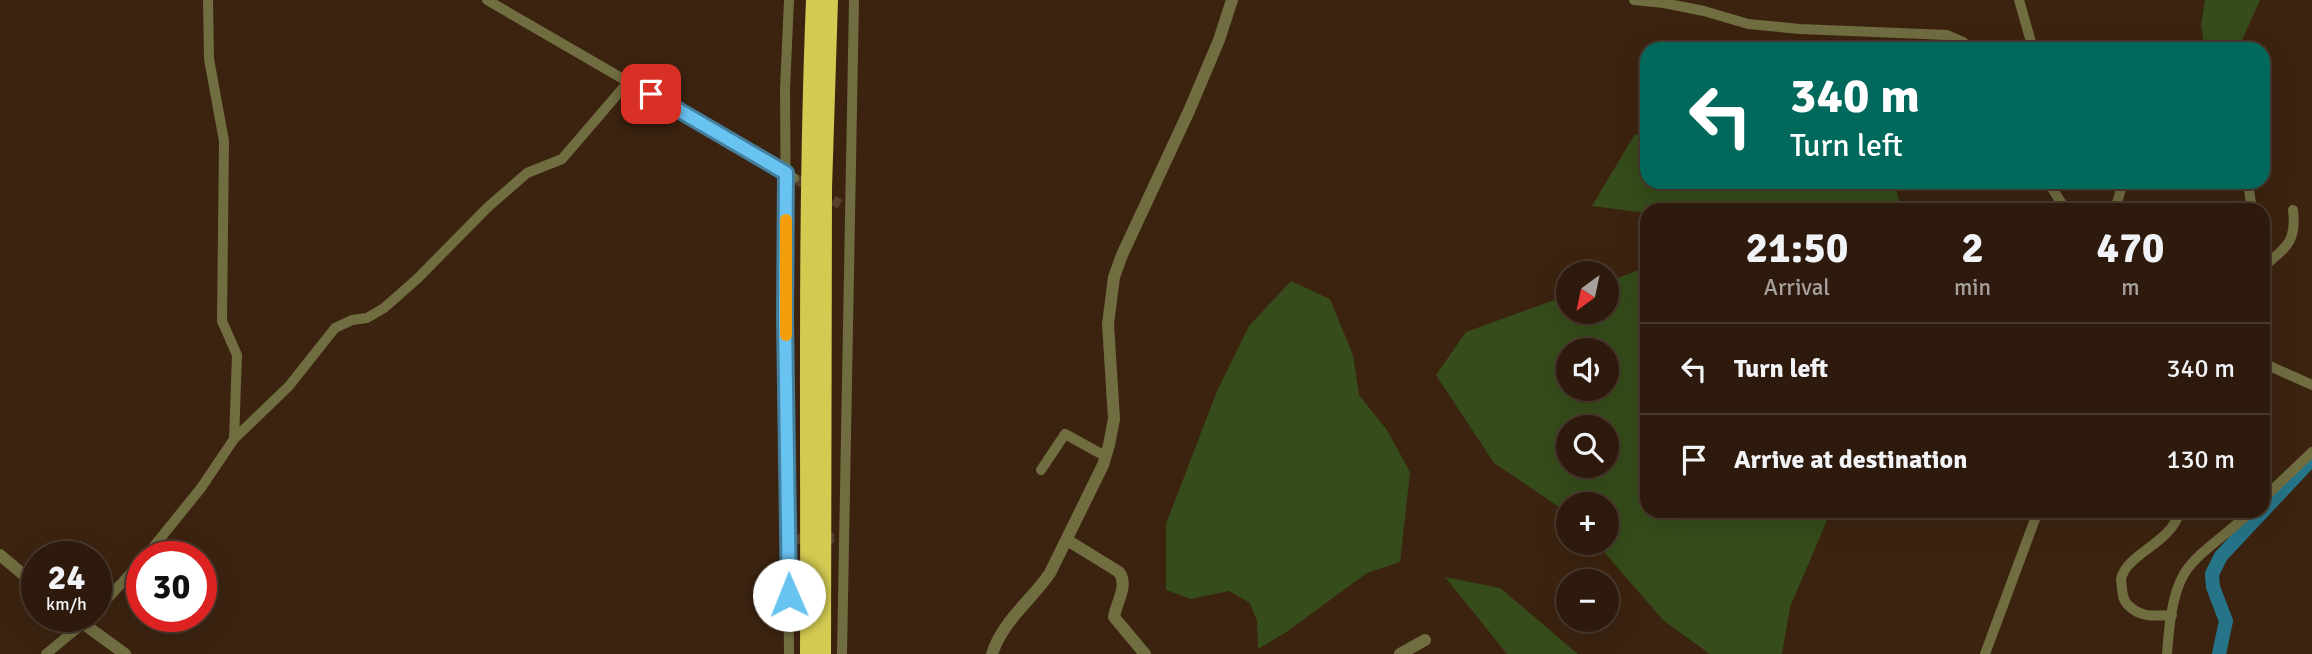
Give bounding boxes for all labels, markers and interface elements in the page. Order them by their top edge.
pin [621,64,681,124]
text: 340 m [1790,66,1920,126]
icon: left [1675,70,1766,161]
icon: arrive [632,75,670,113]
text: Turn left [1790,126,1903,165]
text: 21:50 [1745,223,1849,274]
text: 2 [1961,223,1984,274]
text: 470 [2096,223,2165,274]
north arrow [1556,261,1619,324]
map controls [1556,261,1619,632]
text: Arrival [1764,273,1830,302]
text: min [1954,273,1991,302]
text: m [2121,273,2140,302]
button: sound [1556,338,1619,401]
icon: left [1675,350,1713,388]
text: Turn left [1734,353,1828,385]
text: 340 m [2166,353,2235,385]
button: search [1556,415,1619,478]
icon: arrive [1675,441,1713,479]
text: Arrive at destination [1734,444,1967,476]
text: 130 m [2166,444,2235,476]
button: + [1556,492,1619,555]
speed limit sign: 30 [126,541,217,632]
text: 24 [48,556,85,599]
position arrow [752,558,826,632]
button: − [1556,569,1619,632]
text: km/h [46,593,87,615]

